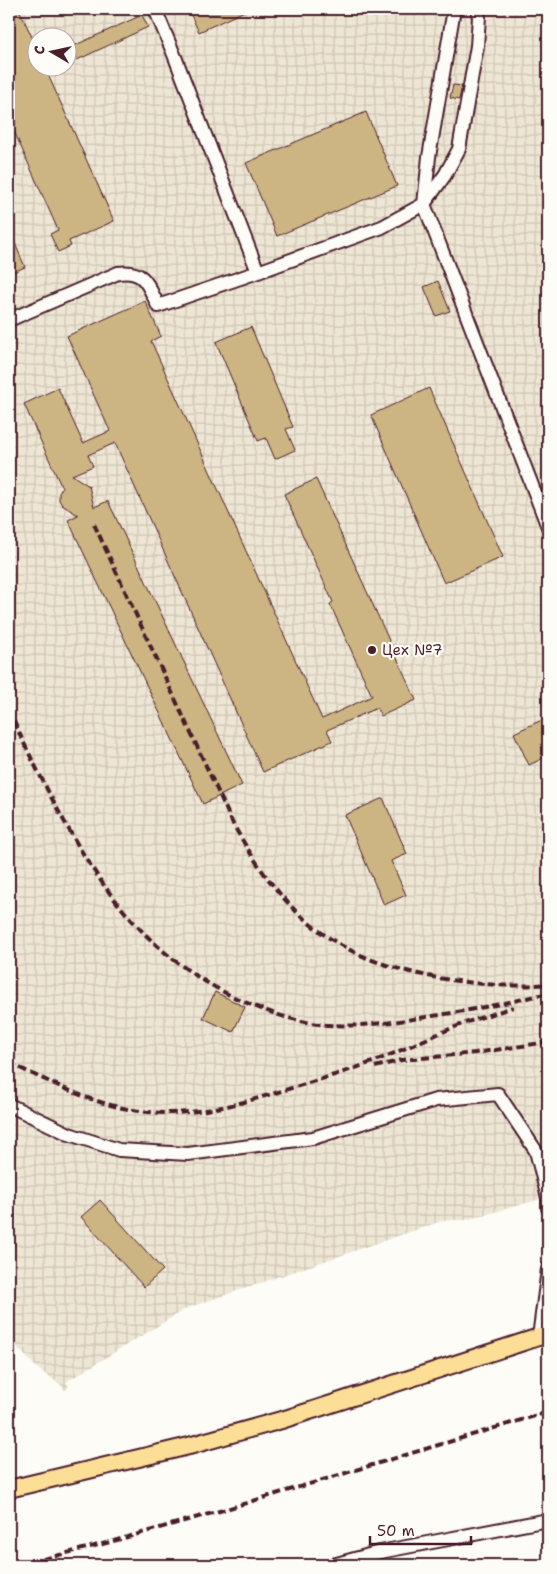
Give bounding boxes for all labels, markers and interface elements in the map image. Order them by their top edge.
north arrow [28,28,78,78]
text: С [30,44,49,56]
place label: Цех №7 [382,640,443,660]
marker: Цех №7 [366,644,378,656]
scale bar [370,1514,471,1546]
text: 50 m [377,1521,415,1541]

